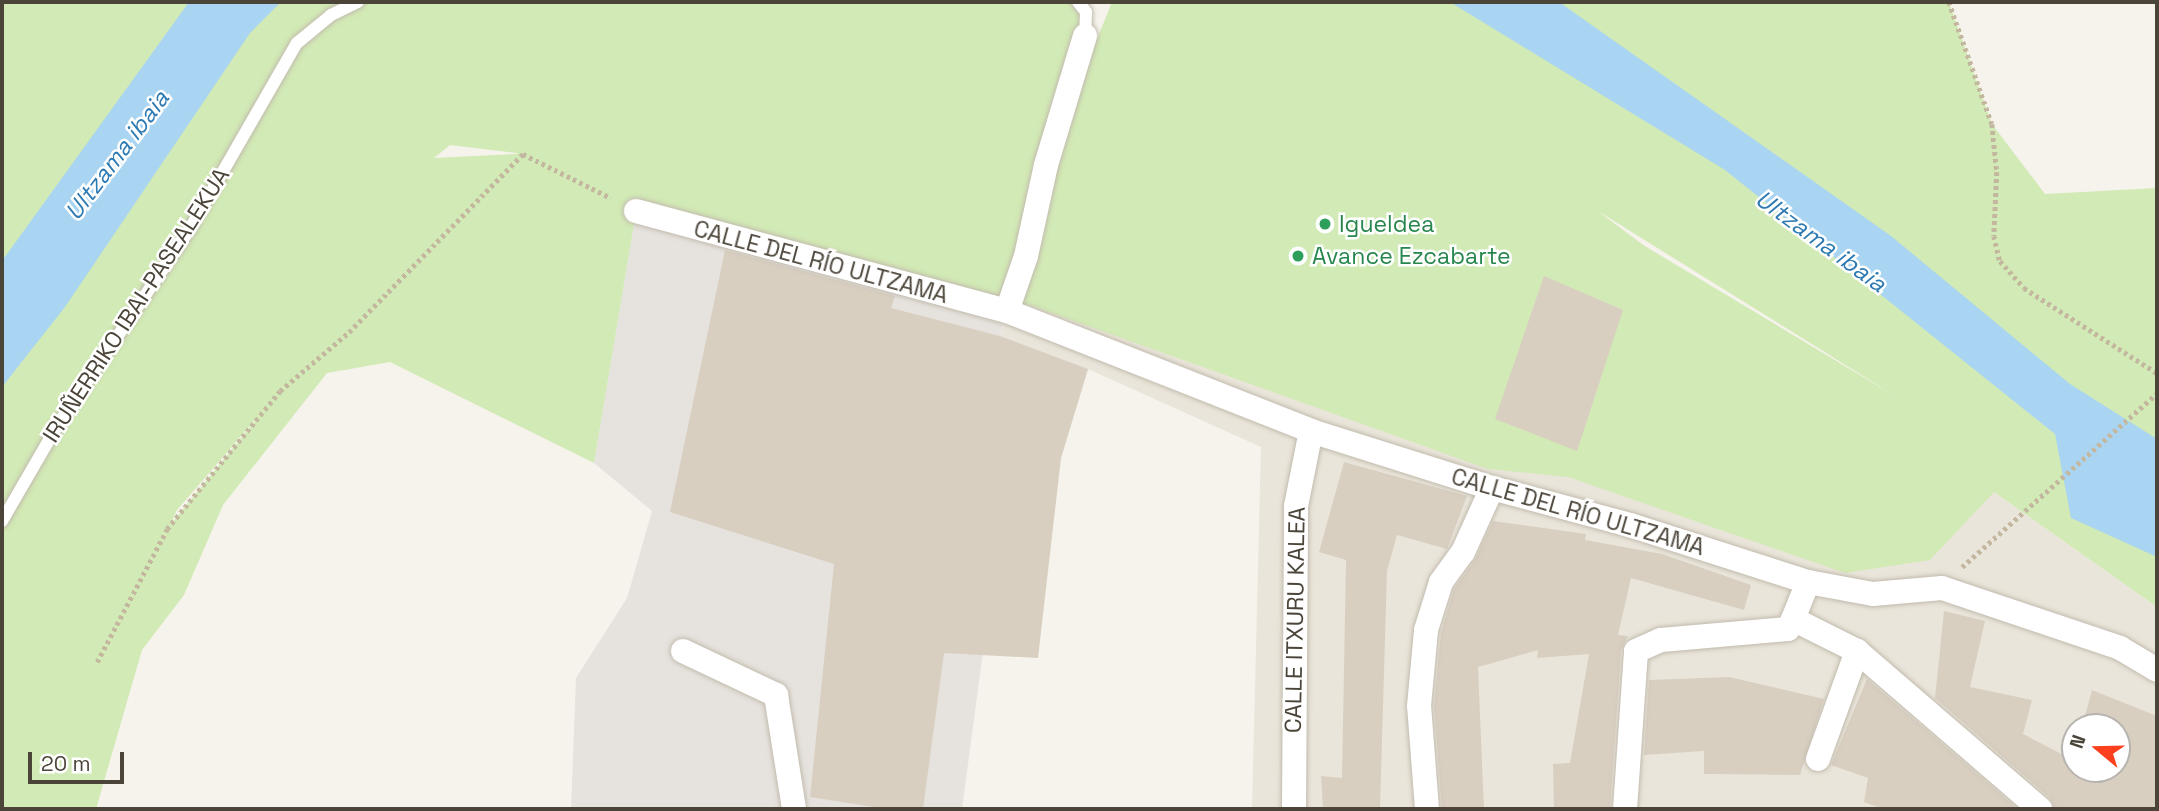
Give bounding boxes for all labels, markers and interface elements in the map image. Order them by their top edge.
water label: Ultzama ibaia [59,85,175,225]
street label: IRUÑERRIKO IBAI-PASEALEKUA [37,163,235,447]
water label: Ultzama ibaia [1750,184,1892,298]
place label: Igueldea [1339,210,1434,238]
street label: CALLE DEL RÍO ULTZAMA [691,215,951,309]
marker: Igueldea [1317,216,1333,232]
place label: Avance Ezcabarte [1312,242,1511,270]
marker: Avance Ezcabarte [1290,248,1306,264]
street label: CALLE DEL RÍO ULTZAMA [1448,463,1708,561]
street label: CALLE ITXURU KALEA [1279,507,1311,733]
north arrow [2061,713,2131,783]
text: N [2064,732,2091,752]
scale bar [32,738,128,782]
text: 20 m [41,750,91,777]

